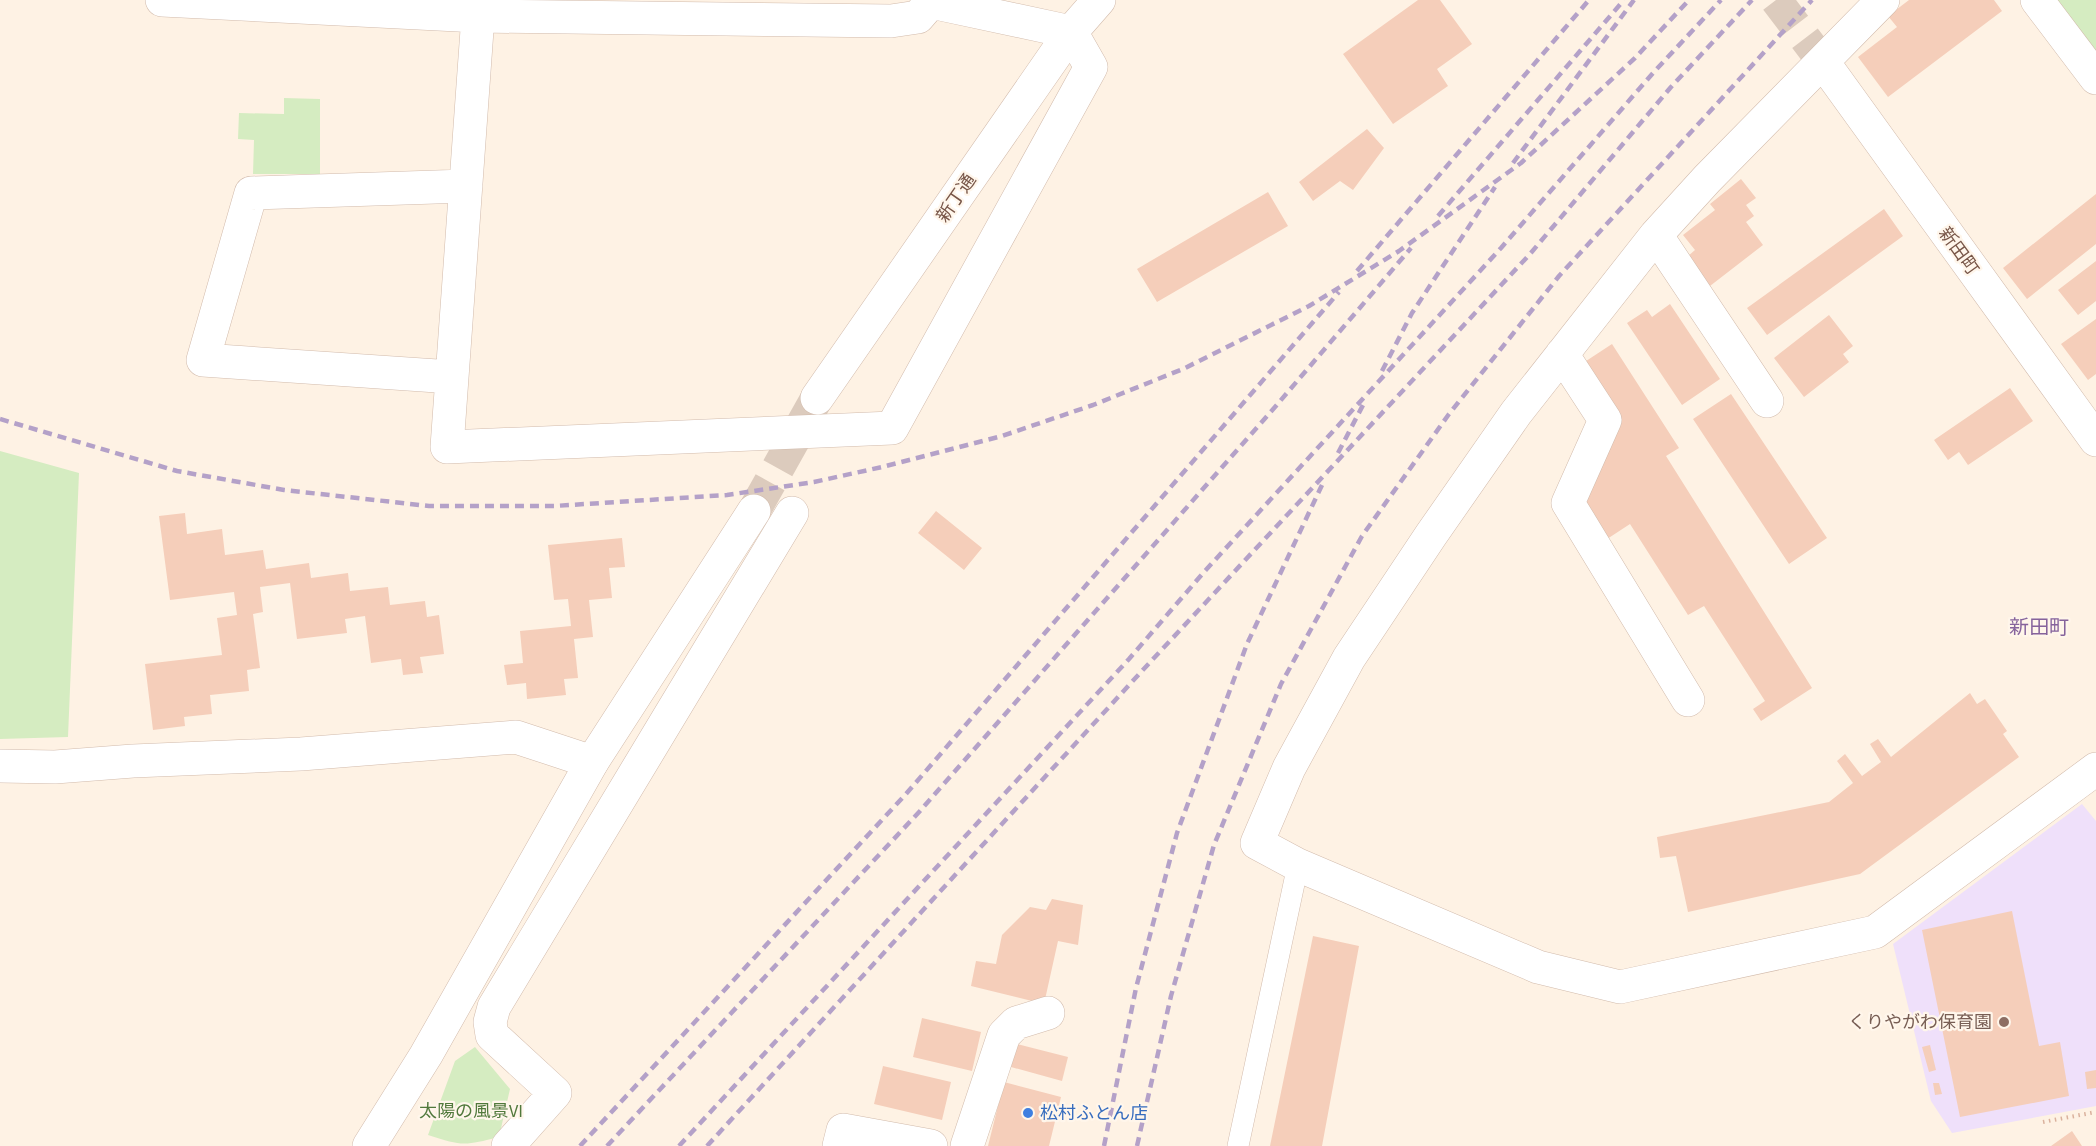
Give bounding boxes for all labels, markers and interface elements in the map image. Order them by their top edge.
street label: 新丁通 [931,169,982,228]
street label: 新田町 [1933,222,1985,280]
district label: 新田町 [2009,614,2069,642]
place label: くりやがわ保育園 [1848,1010,1992,1035]
marker: くりやがわ保育園 [1997,1015,2011,1029]
park label: 太陽の風景VI [419,1099,523,1124]
place label: 松村ふとん店 [1040,1101,1148,1126]
marker: 松村ふとん店 [1021,1106,1035,1120]

